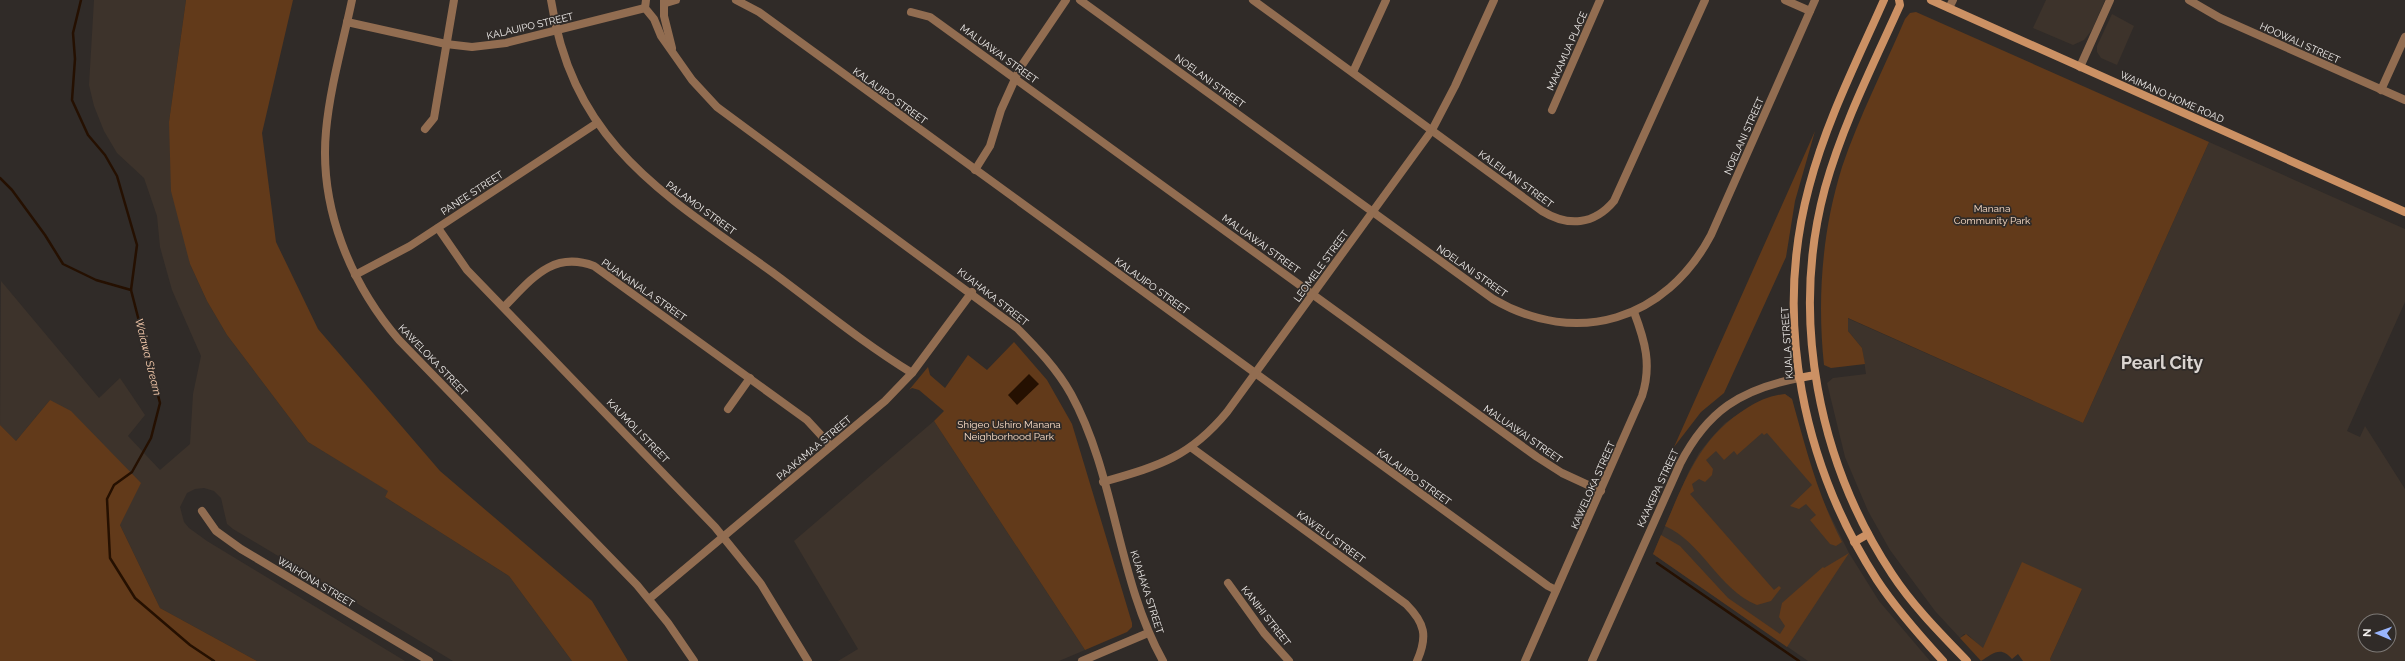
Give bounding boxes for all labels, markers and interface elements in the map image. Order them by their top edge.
street label: MAKAMUA PLACE [1545,10,1589,92]
street label: KALAUIPO STREET [486,11,574,41]
street label: HOOWALI STREET [2258,20,2342,66]
street label: MALUAWAI STREET [958,22,1040,86]
street label: NOELANI STREET [1173,52,1247,110]
street label: KALAUIPO STREET [851,65,929,127]
street label: WAIMANO HOME ROAD [2118,69,2226,125]
street label: NOELANI STREET [1722,96,1766,176]
street label: KALEILANI STREET [1476,148,1556,210]
street label: PANEE STREET [439,169,505,217]
street label: PALAMOI STREET [664,179,738,237]
park label: Manana Community Park [1954,203,2031,226]
street label: MALUAWAI STREET [1220,212,1302,276]
street label: LEOMELE STREET [1291,228,1351,304]
street label: NOELANI STREET [1435,243,1509,299]
street label: KALAUIPO STREET [1113,255,1191,317]
street label: PUANANALA STREET [599,257,689,323]
street label: KUAHAKA STREET [955,266,1031,328]
street label: KUALA STREET [1779,307,1795,379]
water label: Waiawa Stream [132,317,164,397]
street label: KAWELOKA STREET [396,322,470,398]
district label: Pearl City [2121,352,2203,373]
street label: KAUMOLI STREET [605,397,671,465]
street label: MALUAWAI STREET [1482,403,1564,465]
street label: PAAKAMAA STREET [774,414,854,482]
park label: Shigeo Ushiro Manana Neighborhood Park [957,419,1061,442]
street label: KAWELOKA STREET [1569,440,1617,530]
street label: KALAUIPO STREET [1375,446,1453,508]
street label: KA'AKEPA STREET [1635,447,1681,529]
street label: KAWELU STREET [1295,509,1367,565]
street label: KUAHAKA STREET [1128,549,1166,635]
street label: WAIHONA STREET [276,555,356,609]
street label: KANIHI STREET [1239,584,1293,648]
north arrow [2357,613,2397,653]
text: N [2361,628,2374,637]

